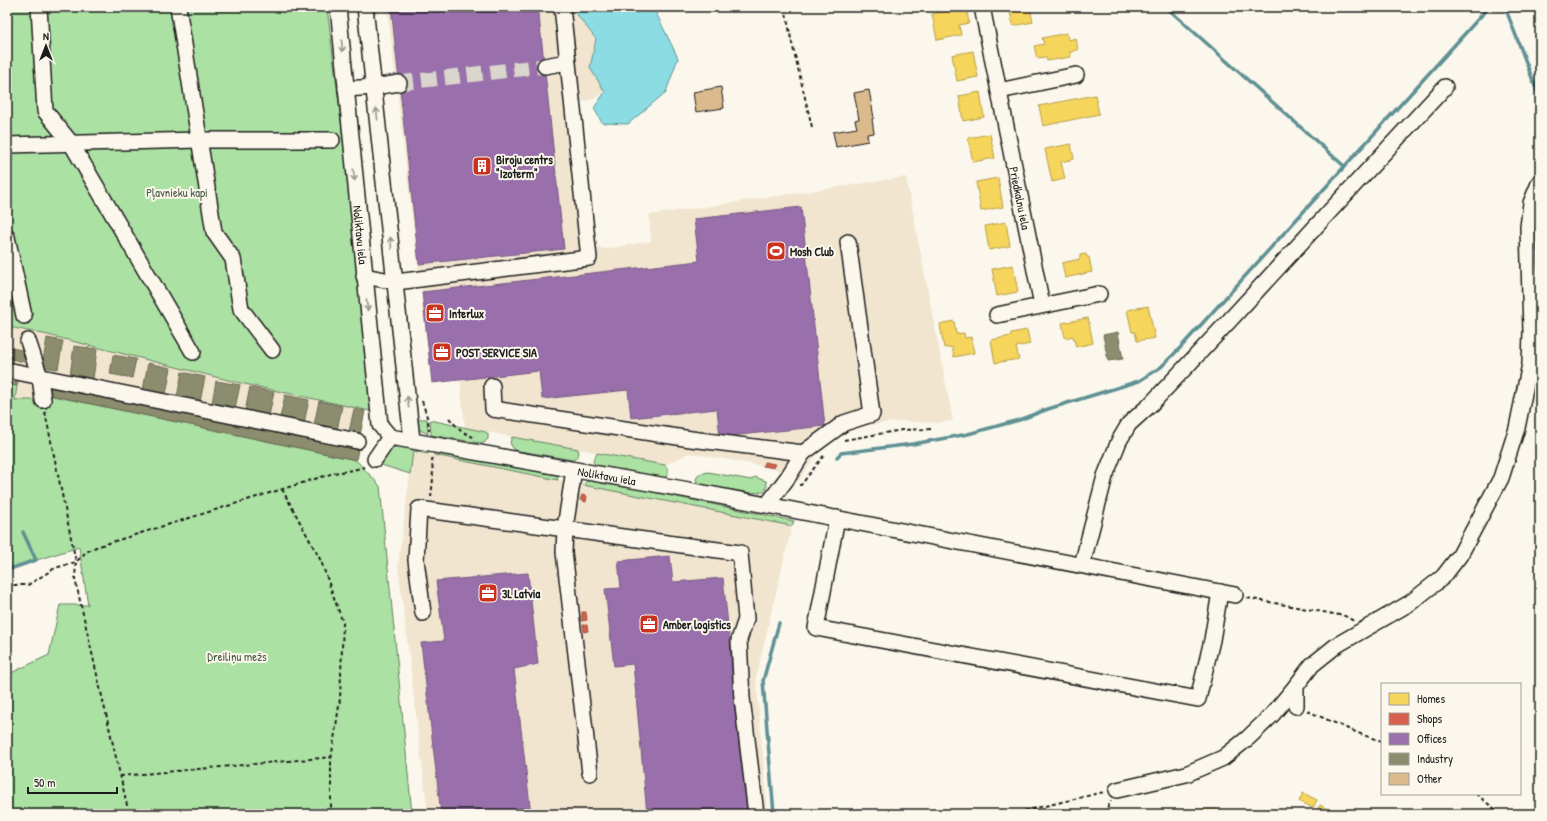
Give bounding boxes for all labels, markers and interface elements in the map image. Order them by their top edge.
north arrow [26,26,66,66]
text: N [43,29,49,43]
one-way arrow [338,39,345,52]
one-way arrow [373,108,381,121]
place label: Biroju centrs "Izoterm" [496,151,553,182]
building icon: Biroju centrs "Izoterm" [471,155,493,177]
street label: Priedkalnu iela [1006,165,1035,231]
one-way arrow [351,168,358,181]
park label: Pļavnieku kapi [146,184,208,201]
street label: Noliktavu iela [349,205,372,265]
one-way arrow [388,237,395,250]
sports icon: Mosh Club [765,240,787,262]
place label: Mosh Club [790,243,834,260]
one-way arrow [363,298,371,311]
office icon: Interlux [424,302,446,324]
place label: Interlux [449,305,485,322]
office icon: POST SERVICE SIA [431,341,453,363]
place label: POST SERVICE SIA [456,344,537,361]
one-way arrow [404,395,412,408]
street label: Noliktavu iela [576,462,638,489]
office icon: 3L Latvia [477,582,499,604]
place label: 3L Latvia [502,585,540,602]
office icon: Amber logistics [638,613,660,635]
place label: Amber logistics [663,616,731,634]
park label: Dreiliņu mežs [207,648,267,665]
legend [1381,683,1521,795]
text: Homes [1417,690,1445,707]
text: Shops [1417,710,1443,727]
text: Offices [1417,730,1447,747]
text: Industry [1417,750,1453,767]
scale bar [28,769,117,795]
text: Other [1417,770,1443,787]
text: 50 m [34,774,55,791]

